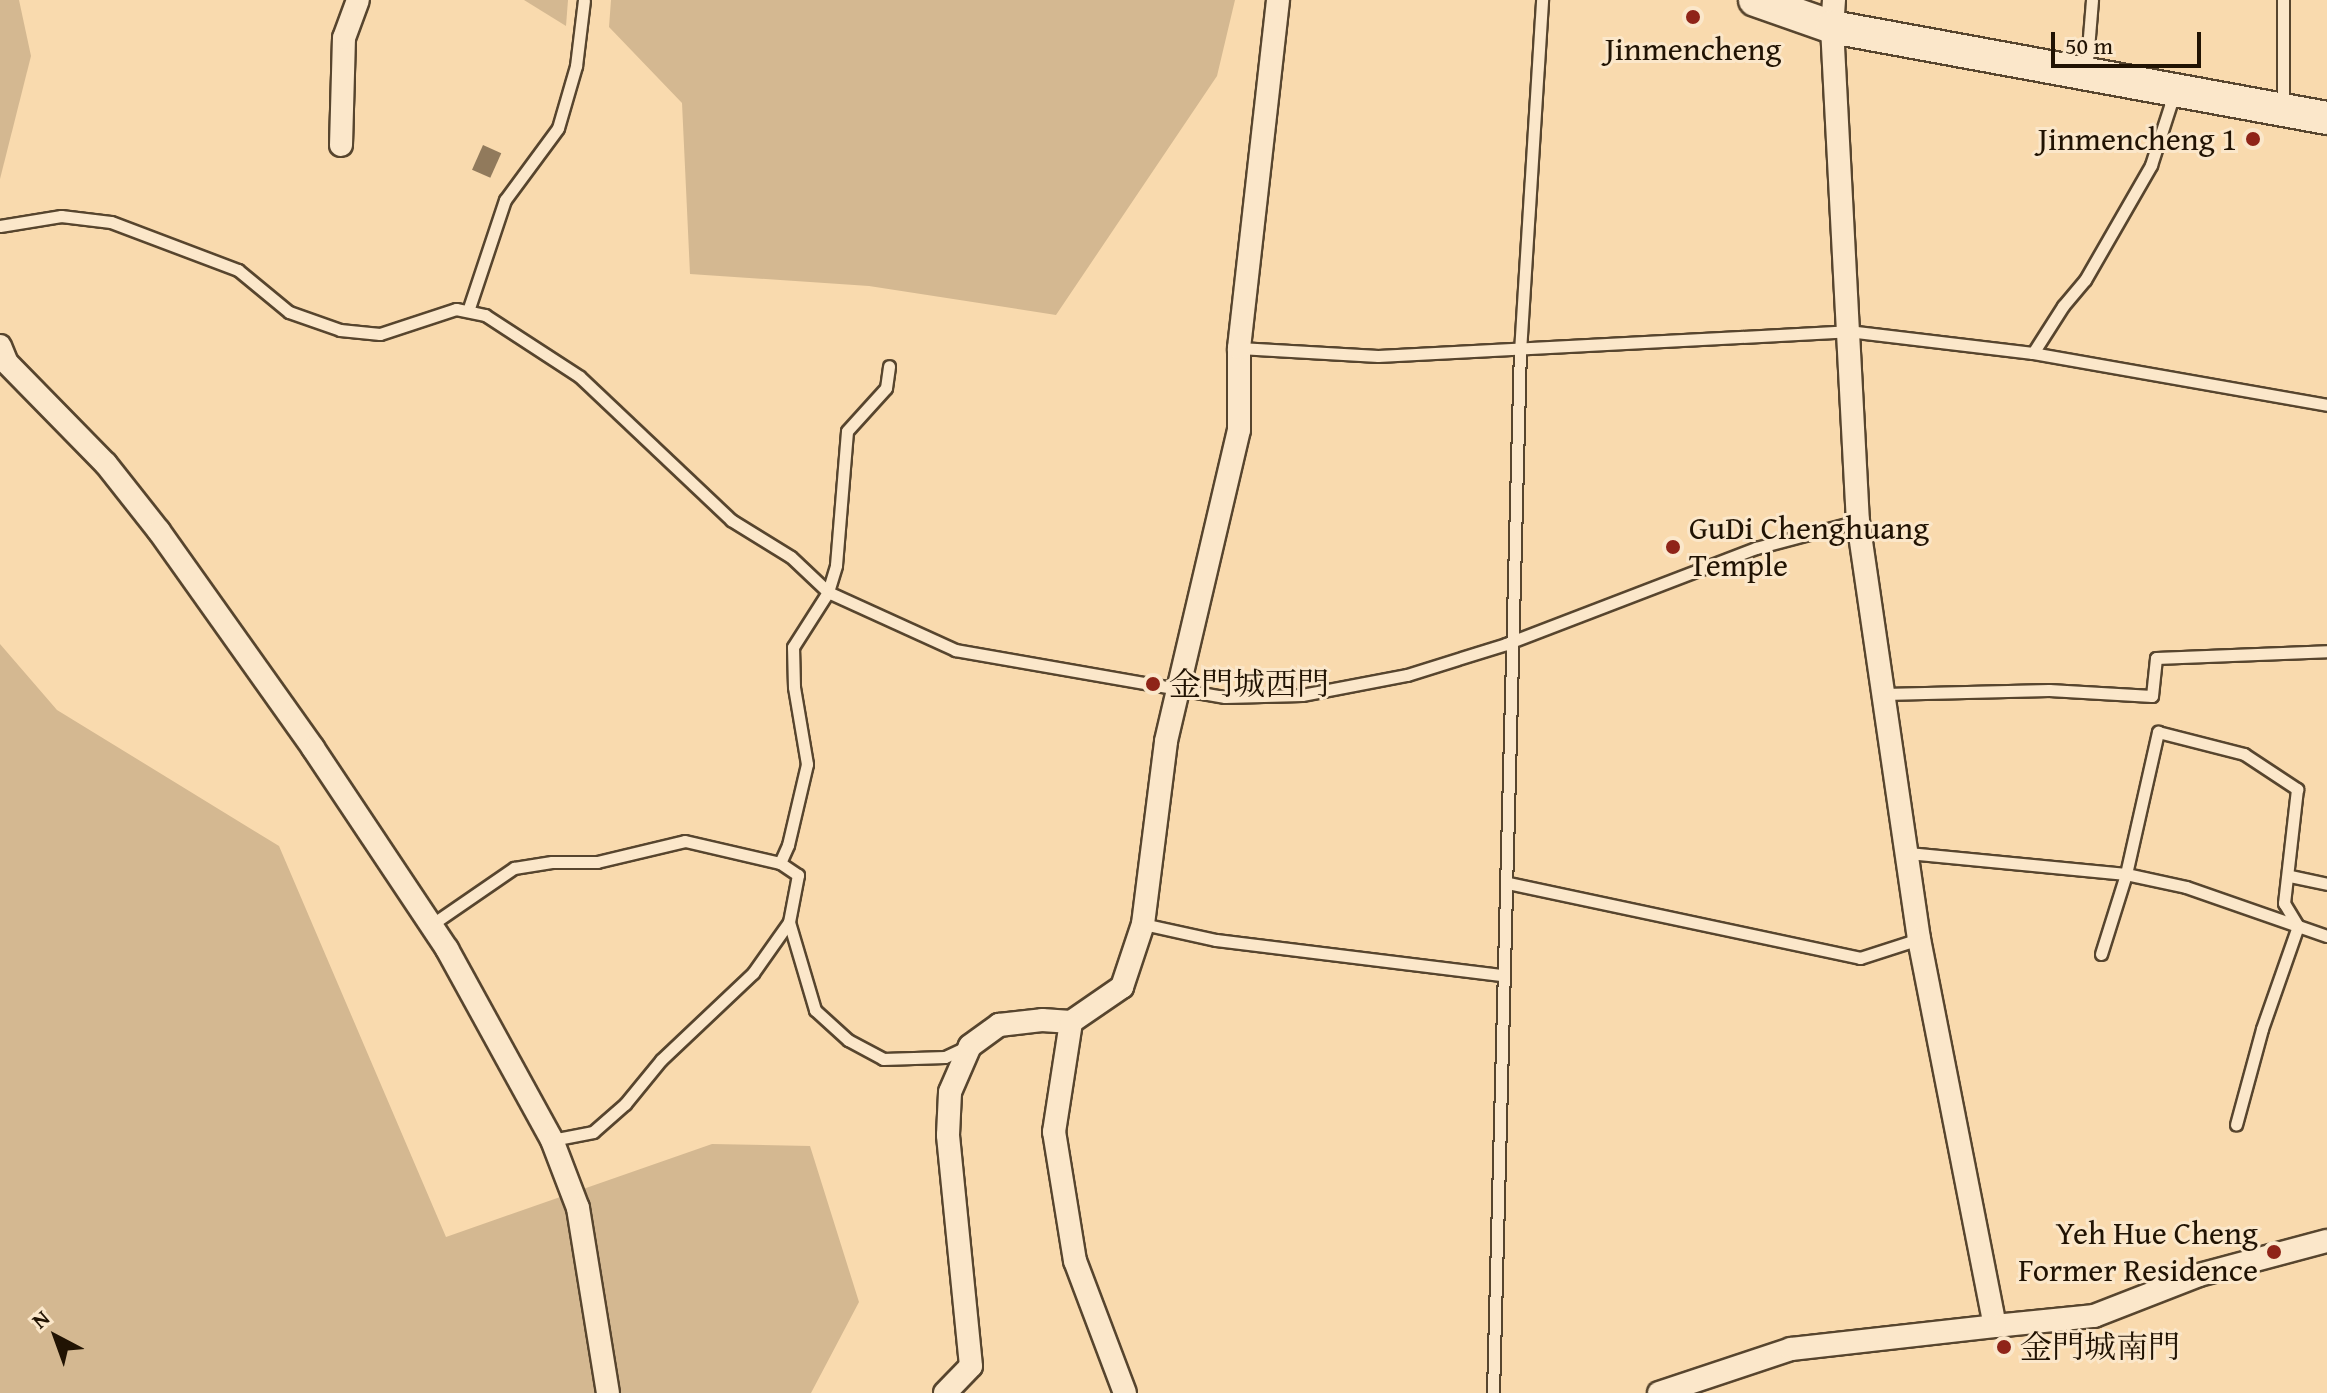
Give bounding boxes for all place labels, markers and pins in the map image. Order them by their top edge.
marker: Jinmencheng [1684,8,1702,26]
place label: Jinmencheng [1605,30,1781,68]
place label: Jinmencheng 1 [2038,120,2237,158]
marker: Jinmencheng 1 [2244,130,2262,148]
place label: GuDi Chenghuang Temple [1689,510,1929,585]
marker: GuDi Chenghuang Temple [1664,538,1682,556]
place label: 金門城西門 [1169,665,1329,703]
marker: 金門城西門 [1144,675,1162,693]
place label: Yeh Hue Cheng Former Residence [2018,1215,2258,1290]
marker: Yeh Hue Cheng Former Residence [2265,1243,2283,1261]
place label: 金門城南門 [2020,1328,2180,1366]
marker: 金門城南門 [1995,1338,2013,1356]

